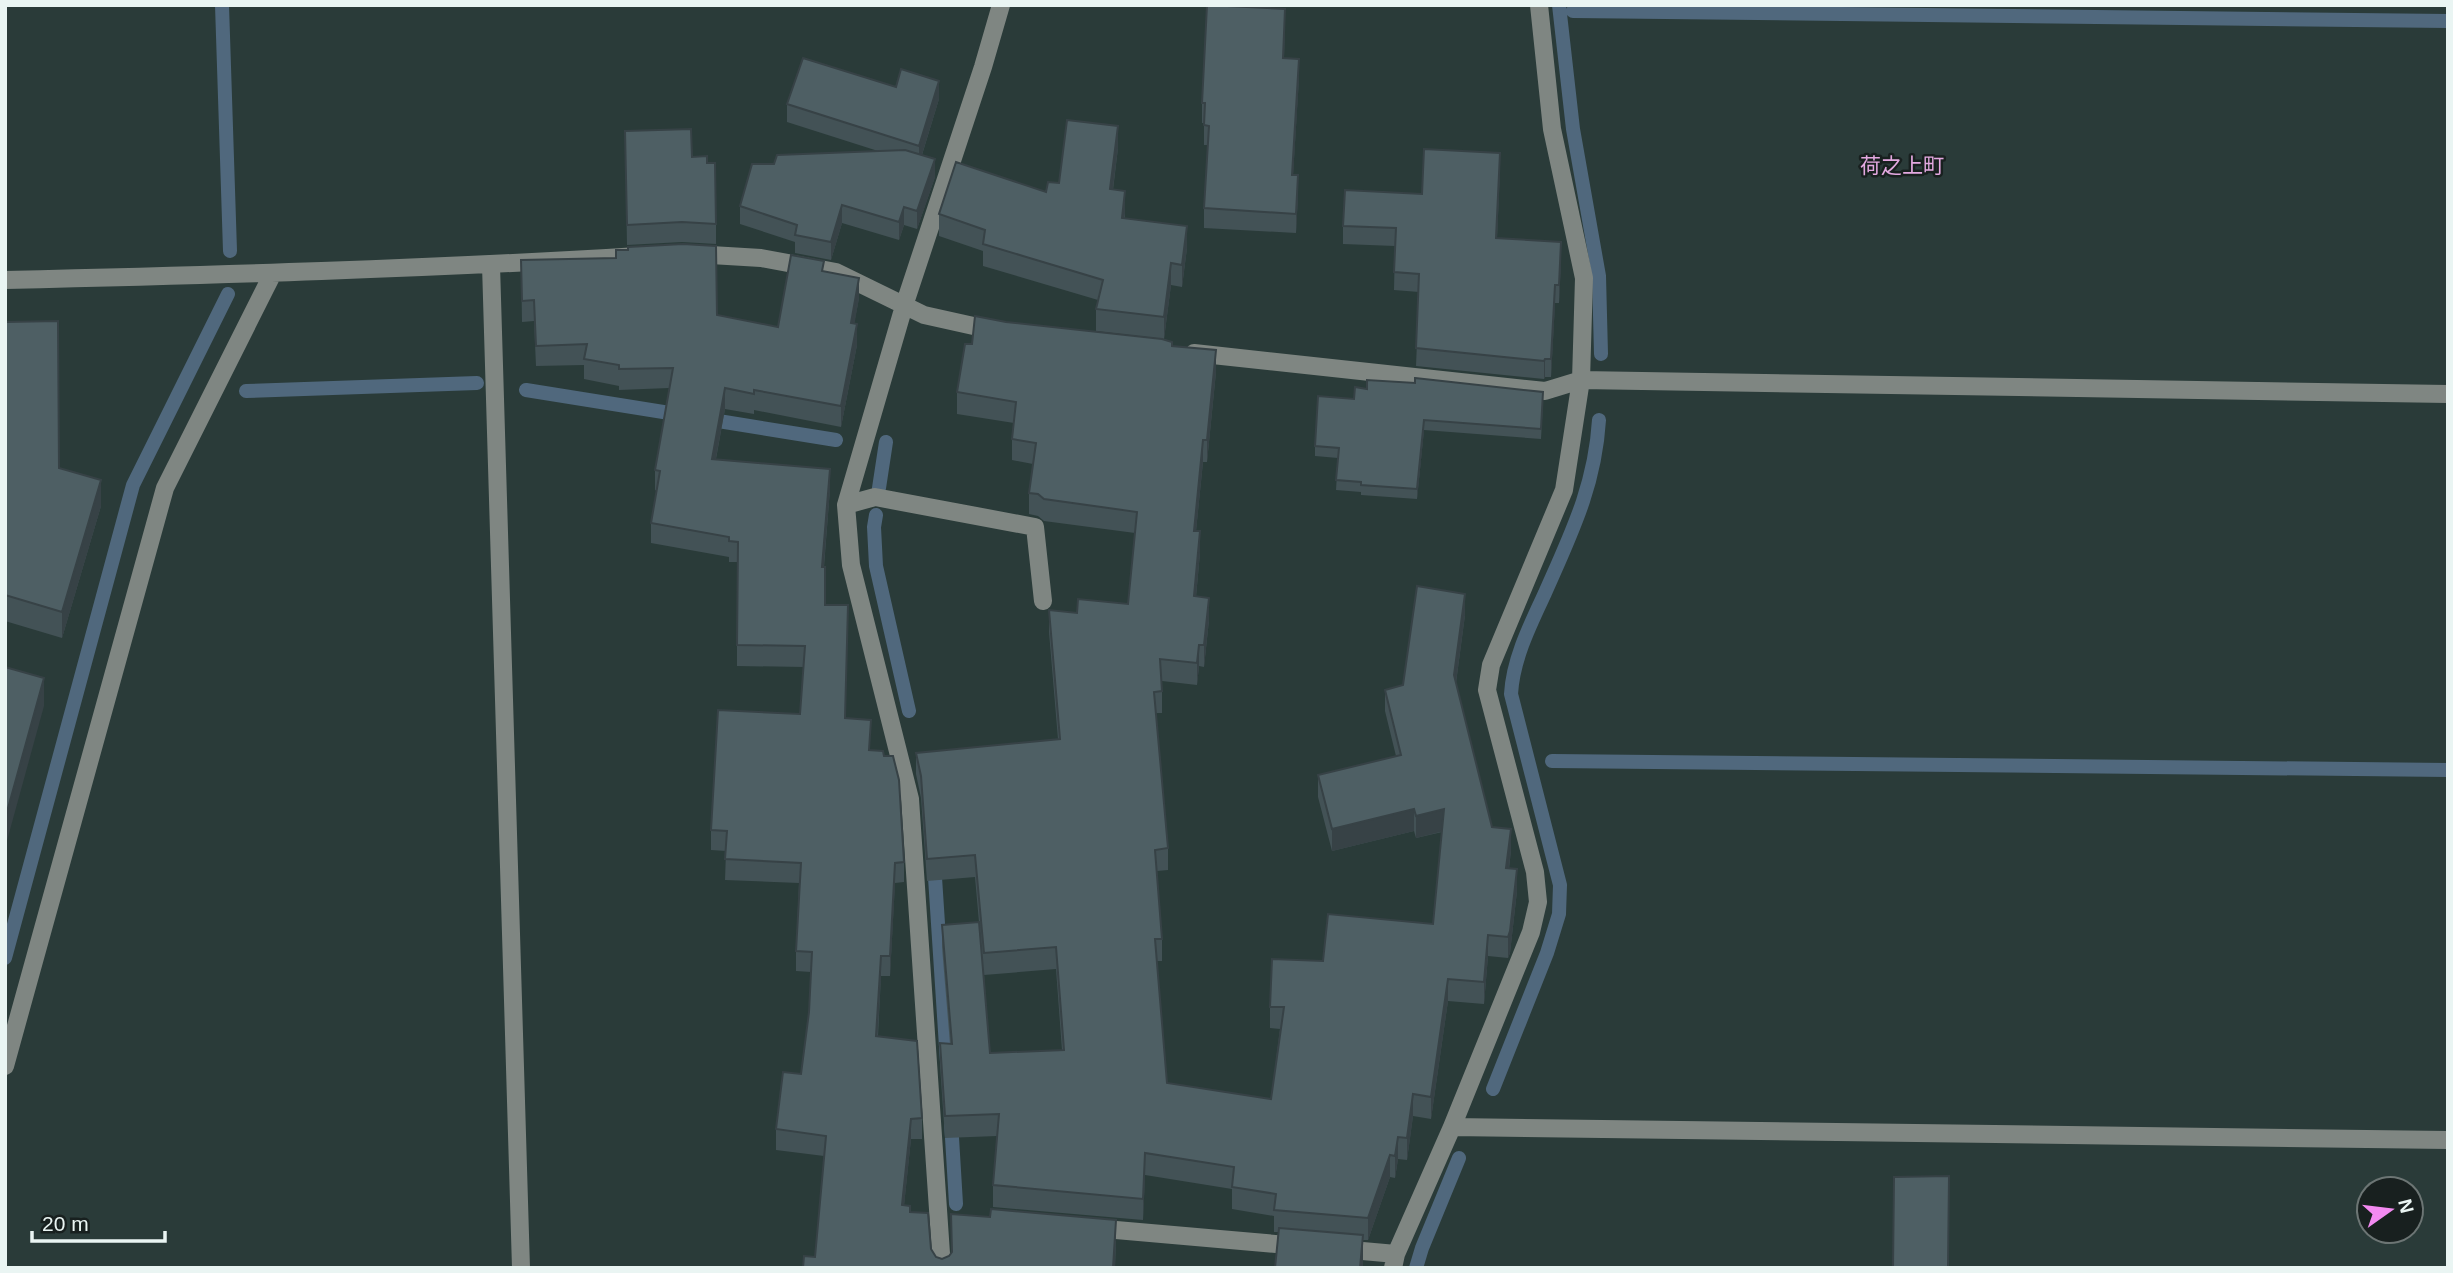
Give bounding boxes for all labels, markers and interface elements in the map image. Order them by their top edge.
district label: 荷之上町 [1860,154,1944,177]
north arrow [2355,1175,2425,1245]
text: N [2394,1197,2418,1215]
scale bar [32,1200,164,1244]
text: 20 m [42,1212,89,1235]

